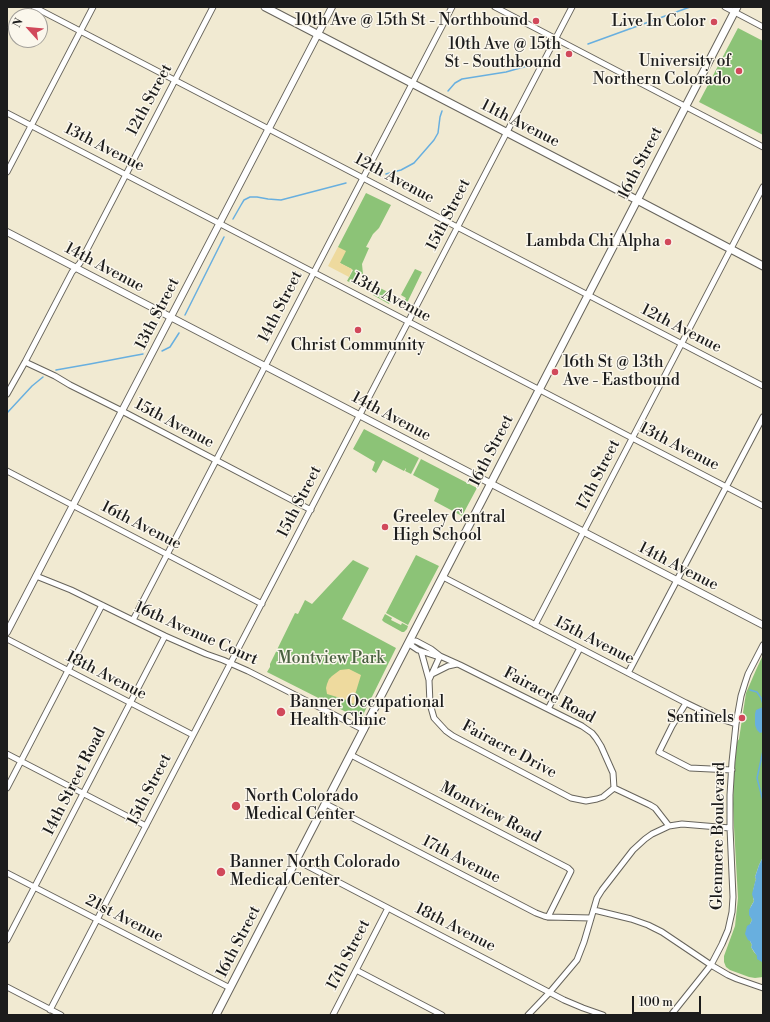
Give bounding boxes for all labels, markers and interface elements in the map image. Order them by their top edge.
north arrow [8,8,48,48]
place label: 10th Ave @ 15th St - Northbound [295,11,528,31]
place label: Live In Color [612,12,706,32]
text: N [10,16,26,30]
marker: 10th Ave @ 15th St - Northbound [531,16,541,26]
marker: Live In Color [709,17,719,27]
place label: 10th Ave @ 15th St - Southbound [445,35,561,73]
marker: 10th Ave @ 15th St - Southbound [564,49,574,59]
place label: University of Northern Colorado [593,52,731,90]
street label: 12th Street [123,61,177,139]
marker: University of Northern Colorado [734,66,744,76]
street label: 11th Avenue [477,96,563,152]
street label: 13th Avenue [61,120,147,176]
street label: 16th Street [615,124,667,202]
street label: 12th Avenue [351,150,437,208]
street label: 15th Street [423,176,475,254]
place label: Lambda Chi Alpha [526,232,660,252]
marker: Lambda Chi Alpha [663,237,673,247]
street label: 14th Avenue [61,239,147,297]
street label: 14th Street [255,268,307,346]
street label: 13th Avenue [348,269,434,327]
street label: 13th Street [132,275,184,353]
street label: 12th Avenue [638,301,724,357]
marker: Christ Community [353,325,363,335]
place label: Christ Community [291,336,425,356]
place label: 16th St @ 13th Ave - Eastbound [563,353,680,391]
marker: 16th St @ 13th Ave - Eastbound [550,367,560,377]
street label: 14th Avenue [348,388,434,446]
street label: 15th Avenue [131,395,217,453]
street label: 16th Street [466,412,518,490]
street label: 13th Avenue [636,419,722,475]
street label: 17th Street [573,437,625,513]
street label: 15th Street [274,463,326,541]
street label: 16th Avenue [98,498,184,554]
place label: Greeley Central High School [393,508,506,546]
marker: Greeley Central High School [380,522,390,532]
street label: 14th Avenue [635,539,721,595]
street label: 16th Avenue Court [131,598,261,670]
street label: 15th Avenue [551,613,637,669]
street label: 18th Avenue [63,648,149,704]
park label: Montview Park [277,649,385,669]
street label: Fairacre Road [500,664,598,728]
place label: Banner Occupational Health Clinic [290,693,444,731]
marker: Banner Occupational Health Clinic [275,706,287,718]
place label: Sentinels [667,708,734,728]
marker: Sentinels [737,713,747,723]
street label: Fairacre Drive [458,717,560,783]
street label: 14th Street Road [40,725,110,839]
street label: 15th Street [124,751,176,829]
street label: Glenmere Boulevard [708,762,730,910]
street label: Montview Road [436,778,544,848]
place label: North Colorado Medical Center [245,787,358,825]
marker: North Colorado Medical Center [230,800,242,812]
street label: 17th Avenue [419,832,503,888]
place label: Banner North Colorado Medical Center [230,853,400,891]
marker: Banner North Colorado Medical Center [215,866,227,878]
street label: 21st Avenue [82,891,166,947]
street label: 18th Avenue [412,900,498,956]
street label: 16th Street [213,903,265,981]
street label: 17th Street [323,917,375,993]
scale bar [634,988,703,1014]
text: 100 m [639,995,673,1010]

